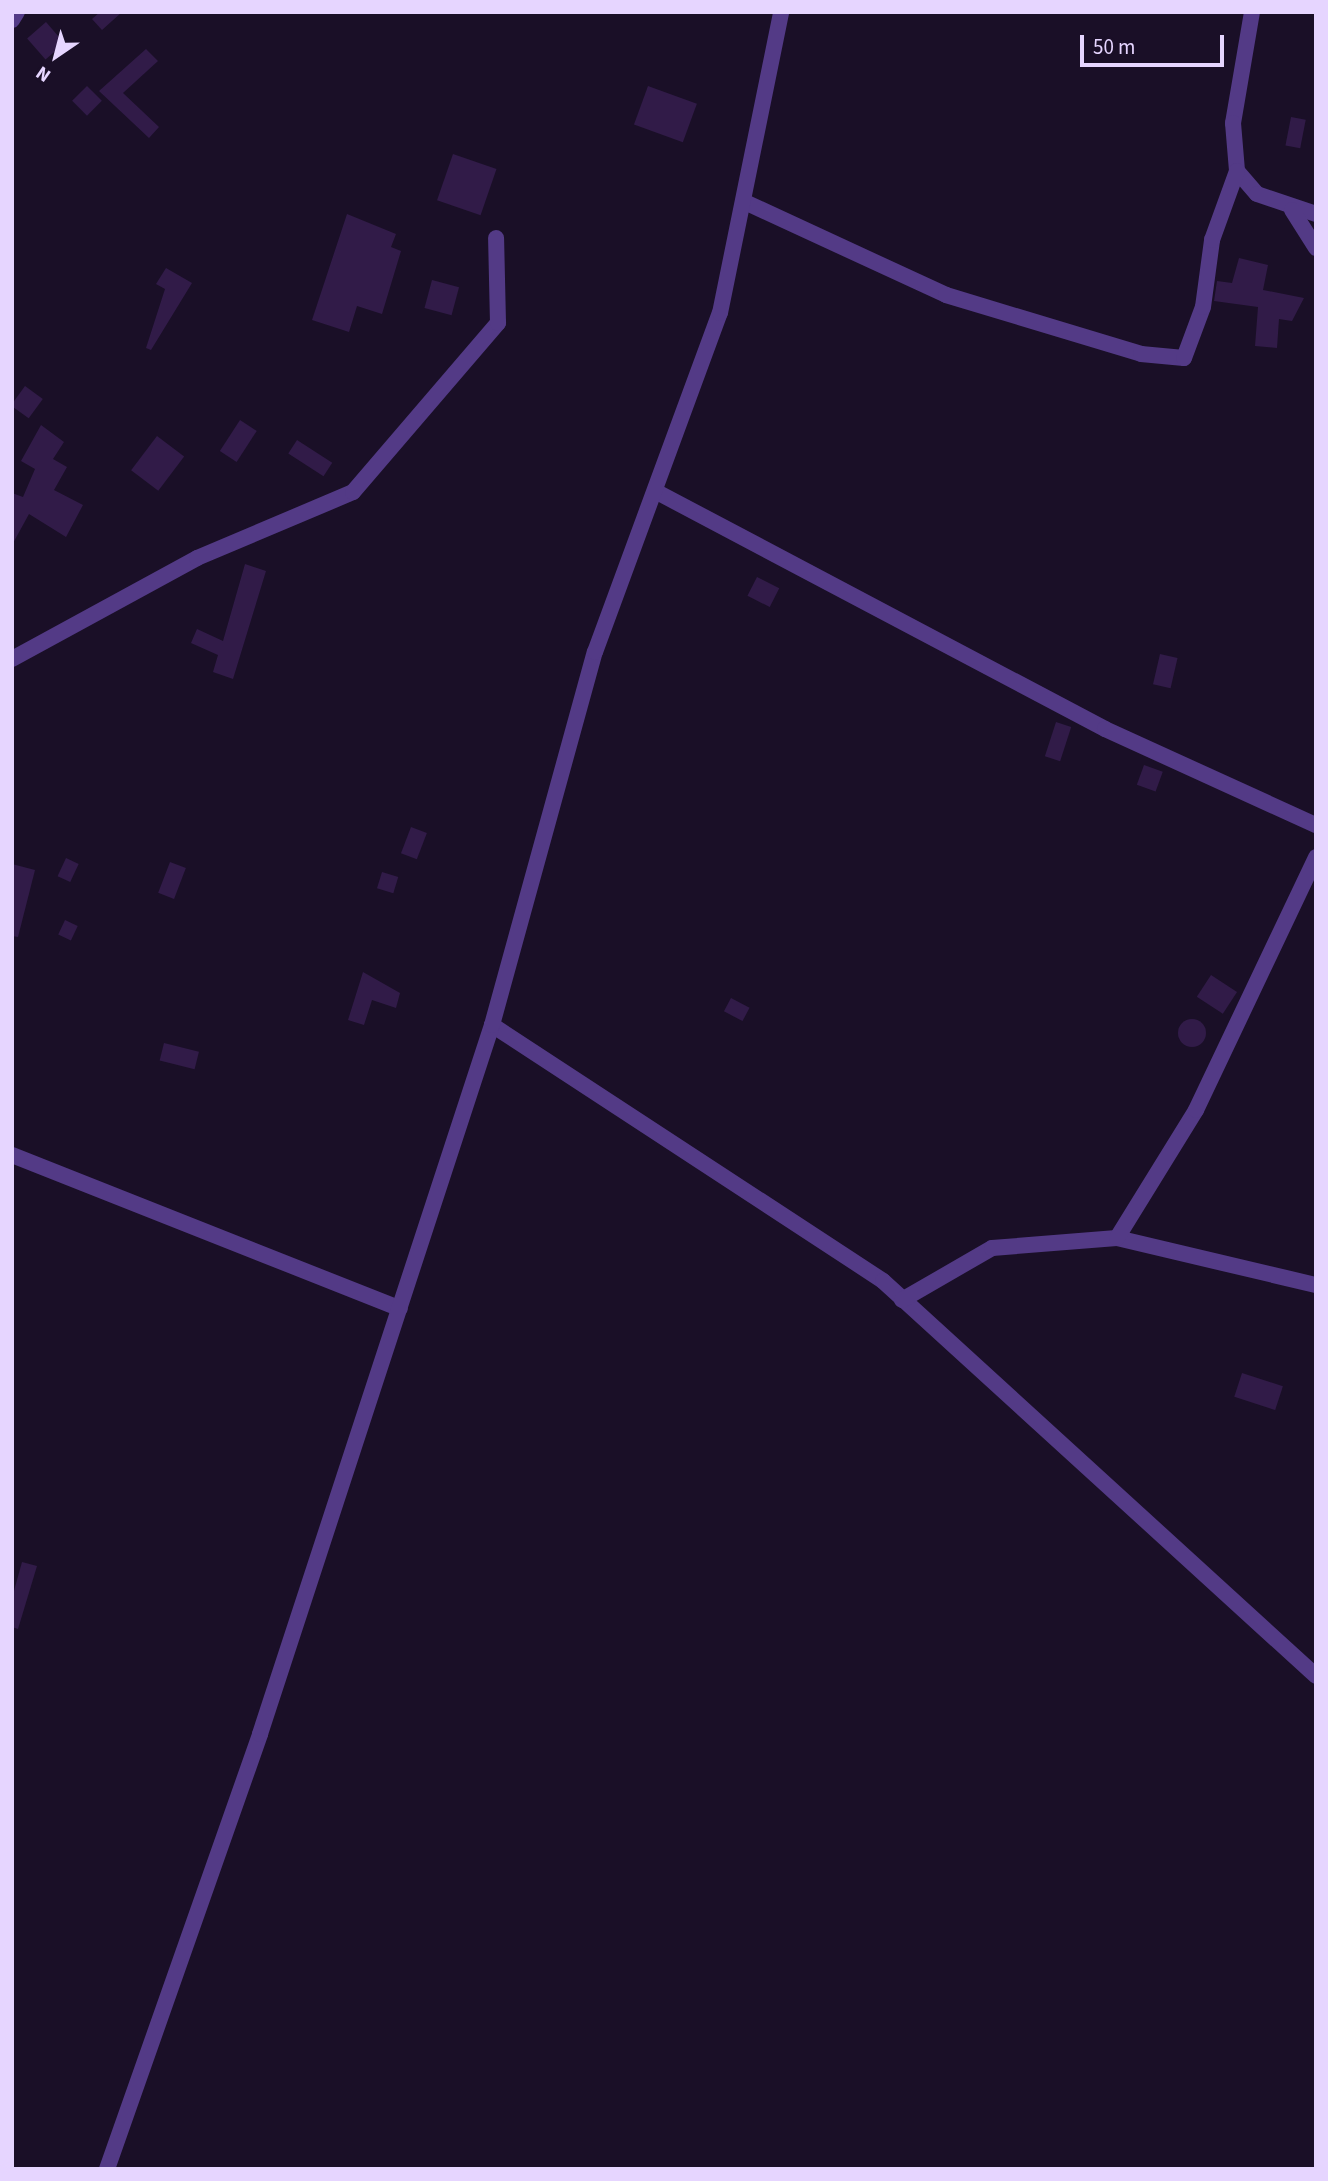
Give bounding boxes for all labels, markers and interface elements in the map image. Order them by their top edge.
north arrow [21,21,91,91]
scale bar [1083,21,1226,65]
text: 50 m [1093,32,1135,62]
text: N [31,59,57,88]

